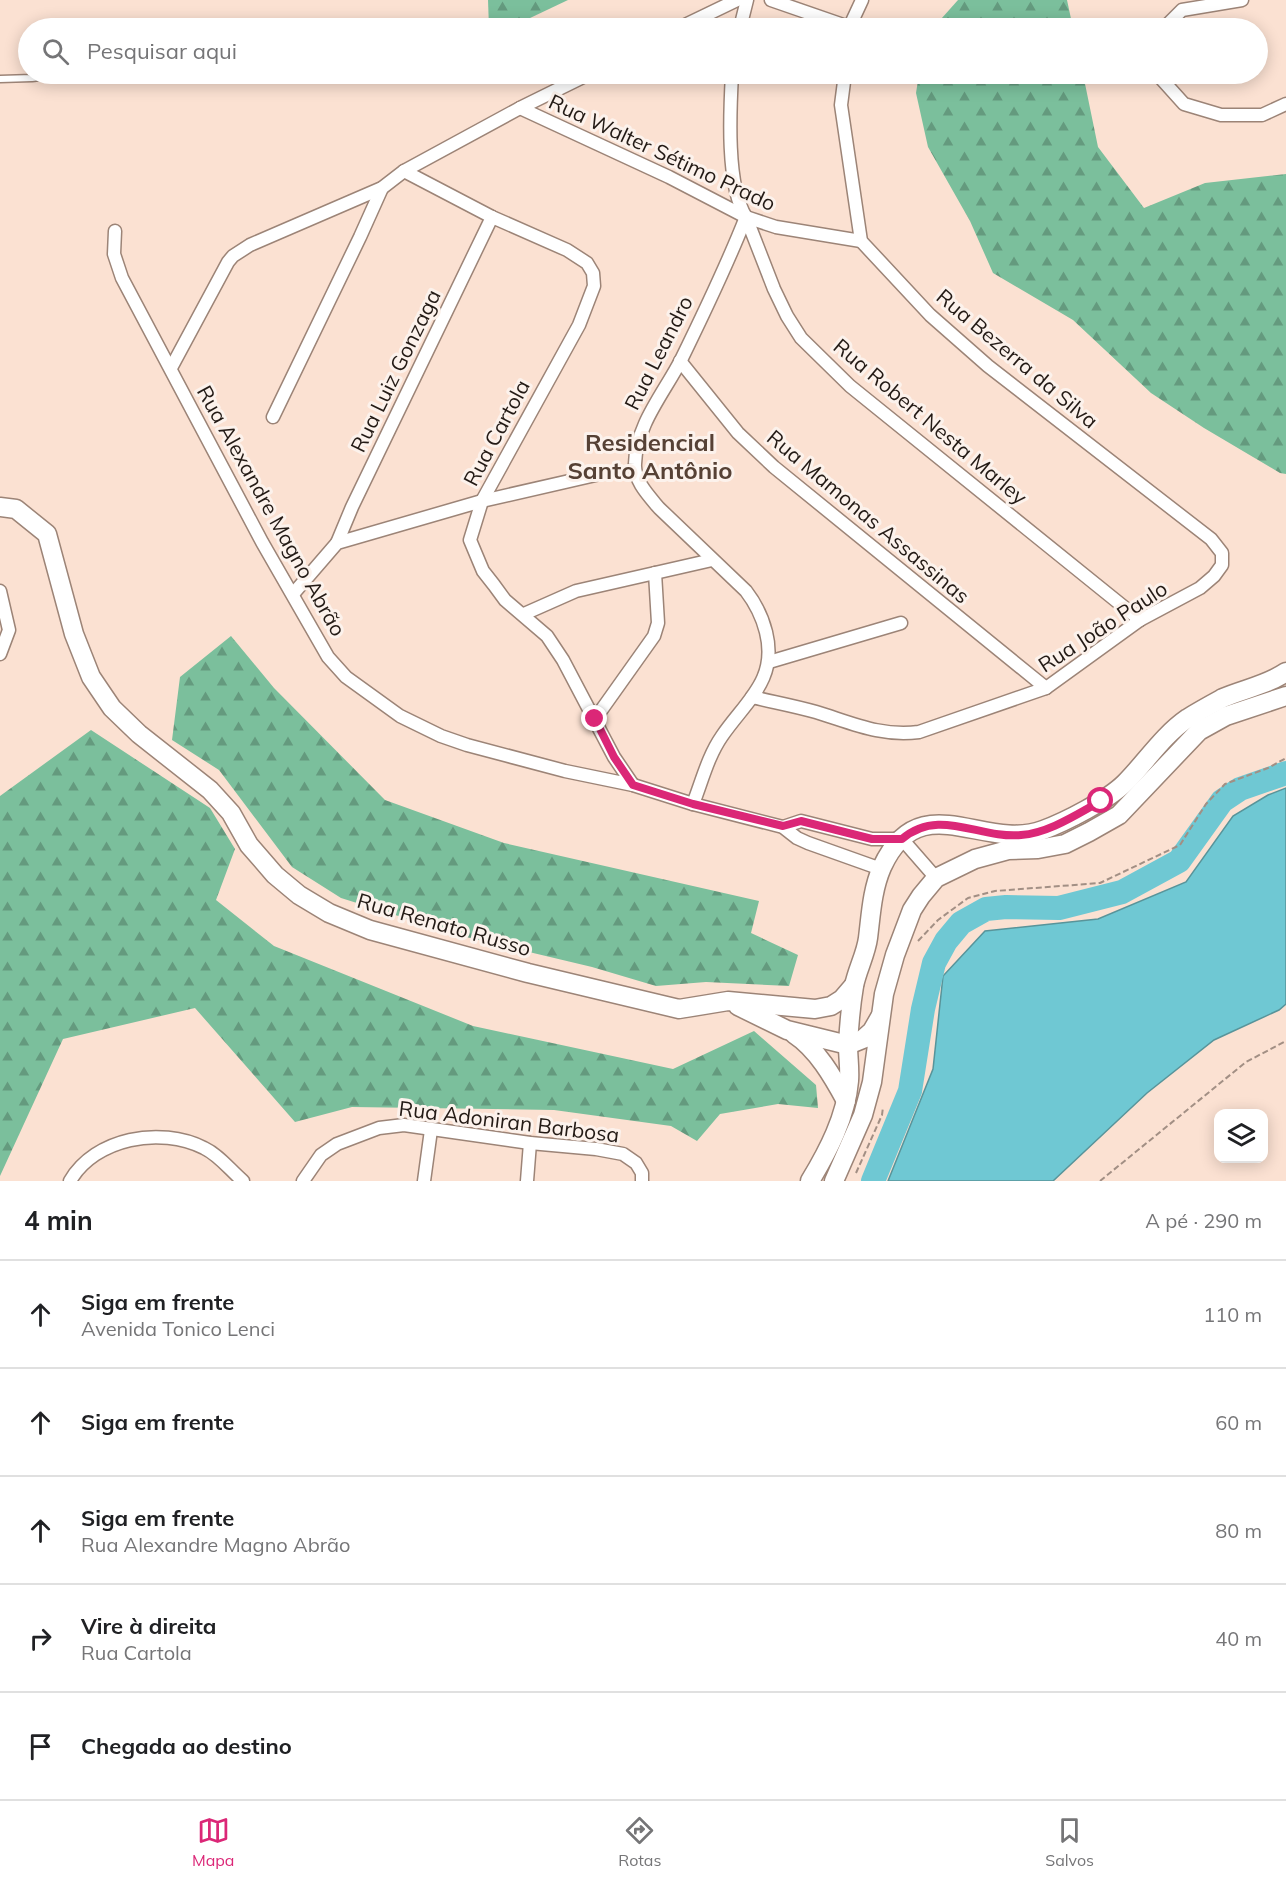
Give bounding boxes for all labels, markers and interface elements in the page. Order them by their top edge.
search box [18,18,1268,84]
icon: search [39,35,72,68]
text: Pesquisar aqui [87,37,237,65]
street label: Rua Walter Sétimo Prado [545,88,780,216]
street label: Rua Bezerra da Silva [932,283,1104,433]
street label: Rua Luiz Gonzaga [344,285,446,456]
street label: Rua Leandro [618,291,698,414]
street label: Rua Robert Nesta Marley [829,333,1033,510]
street label: Rua Cartola [457,375,535,490]
street label: Rua Alexandre Magno Abrão [192,381,352,641]
street label: Rua Mamonas Assassinas [762,424,975,609]
district label: Residencial Santo Antônio [567,427,733,485]
street label: Rua João Paulo [1033,575,1172,678]
route end [581,705,607,731]
route start [1087,787,1113,813]
street label: Rua Renato Russo [354,887,534,961]
street label: Rua Adoniran Barbosa [397,1095,621,1147]
map controls [1214,1109,1268,1163]
button: layers [1214,1109,1268,1163]
text: 4 min [24,1204,93,1237]
text: A pé · 290 m [1145,1208,1262,1233]
text: Siga em frente [81,1288,234,1316]
icon: ahead [24,1298,57,1331]
text: 110 m [1203,1302,1262,1327]
text: Avenida Tonico Lenci [81,1316,275,1341]
icon: ahead [24,1406,57,1439]
text: Siga em frente [81,1408,234,1436]
text: 60 m [1215,1410,1262,1435]
text: Siga em frente [81,1504,234,1532]
icon: ahead [24,1514,57,1547]
text: 80 m [1215,1518,1262,1543]
text: Rua Alexandre Magno Abrão [81,1532,350,1557]
text: Vire à direita [81,1612,216,1640]
icon: right [24,1622,57,1655]
text: 40 m [1215,1626,1262,1651]
text: Rua Cartola [81,1640,192,1665]
icon: arrive [24,1730,57,1763]
text: Chegada ao destino [81,1732,292,1760]
tab: Mapa [192,1814,234,1870]
tab: Rotas [618,1814,661,1870]
tab: Salvos [1045,1814,1094,1870]

